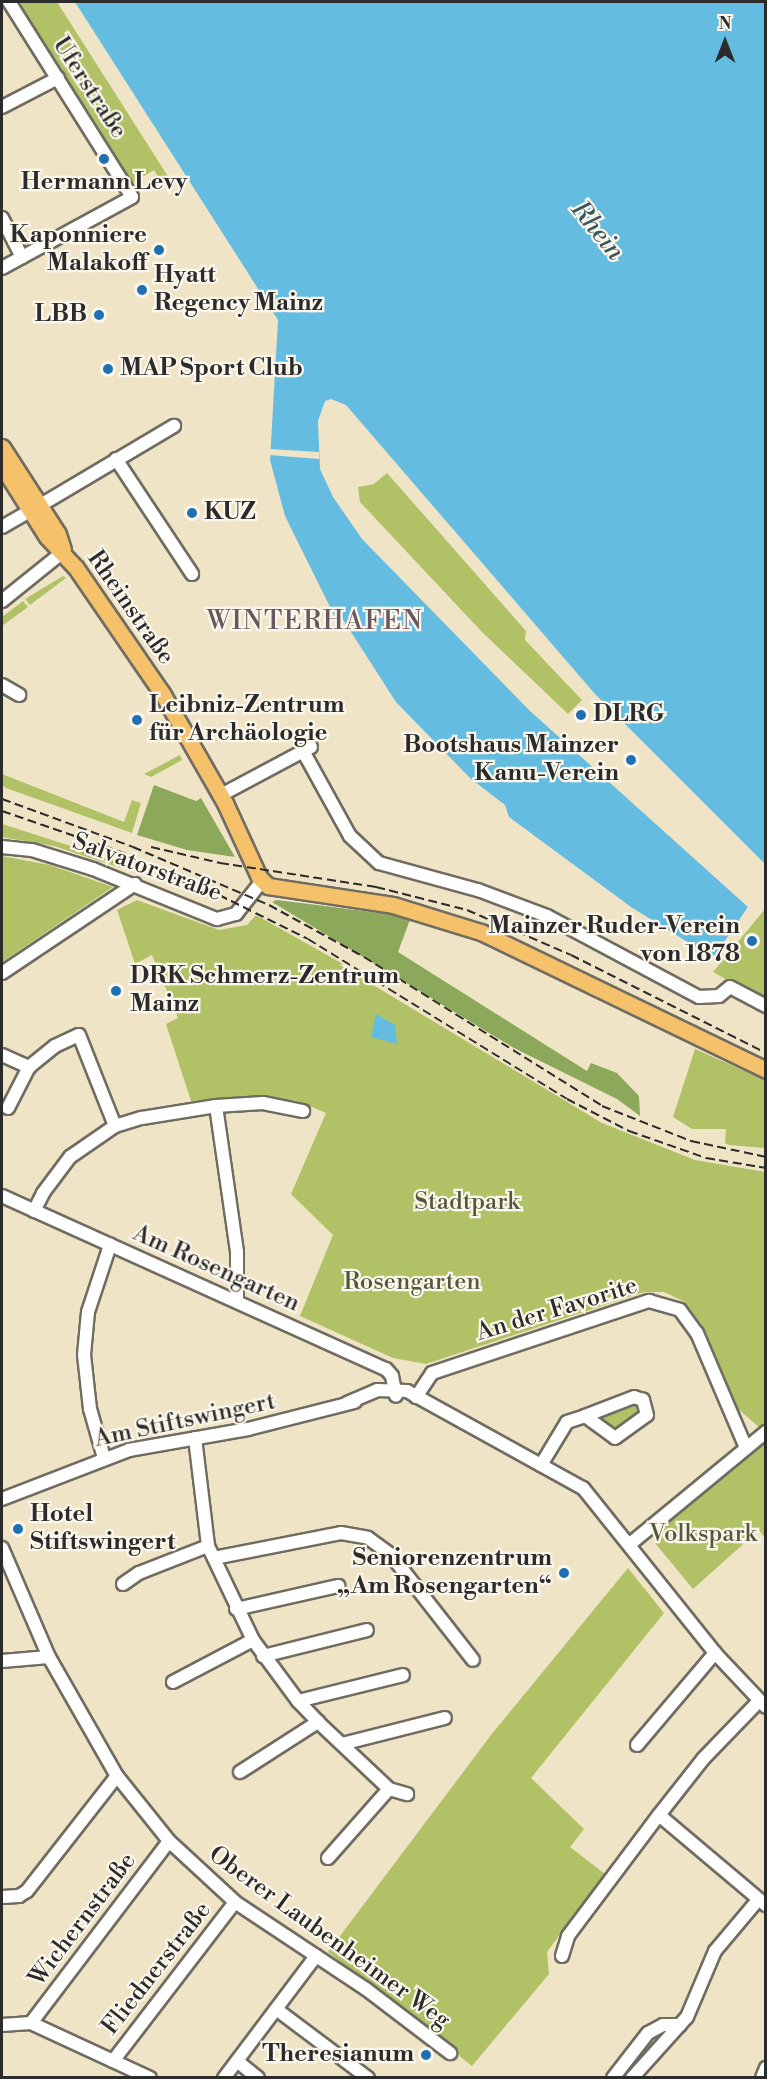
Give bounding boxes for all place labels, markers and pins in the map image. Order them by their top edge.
marker: Hermann Levy [97,152,111,166]
place label: Hermann Levy [21,169,187,197]
place label: Kaponniere Malakoff [10,222,147,278]
marker: Kaponniere Malakoff [152,243,166,257]
place label: Hyatt Regency Mainz [154,262,323,318]
marker: Hyatt Regency Mainz [135,283,149,297]
place label: LBB [35,301,87,329]
marker: LBB [92,308,106,322]
place label: MAP Sport Club [120,355,303,383]
marker: MAP Sport Club [101,362,115,376]
place label: KUZ [204,499,256,527]
marker: KUZ [185,506,199,520]
place label: Leibniz-Zentrum für Archäologie [149,692,345,748]
place label: DLRG [593,701,665,729]
marker: DLRG [574,708,588,722]
marker: Leibniz-Zentrum für Archäologie [130,713,144,727]
place label: Bootshaus Mainzer Kanu-Verein [403,732,619,788]
marker: Bootshaus Mainzer Kanu-Verein [624,753,638,767]
place label: Mainzer Ruder-Verein von 1878 [488,913,740,969]
marker: Mainzer Ruder-Verein von 1878 [745,934,759,948]
place label: DRK Schmerz-Zentrum Mainz [130,963,399,1019]
marker: DRK Schmerz-Zentrum Mainz [107,982,125,1000]
place label: Hotel Stiftswingert [30,1501,175,1557]
marker: Hotel Stiftswingert [11,1522,25,1536]
place label: Seniorenzentrum „Am Rosengarten“ [337,1545,552,1601]
marker: Seniorenzentrum „Am Rosengarten“ [557,1566,571,1580]
place label: Theresianum [262,2041,414,2069]
marker: Theresianum [419,2048,433,2062]

